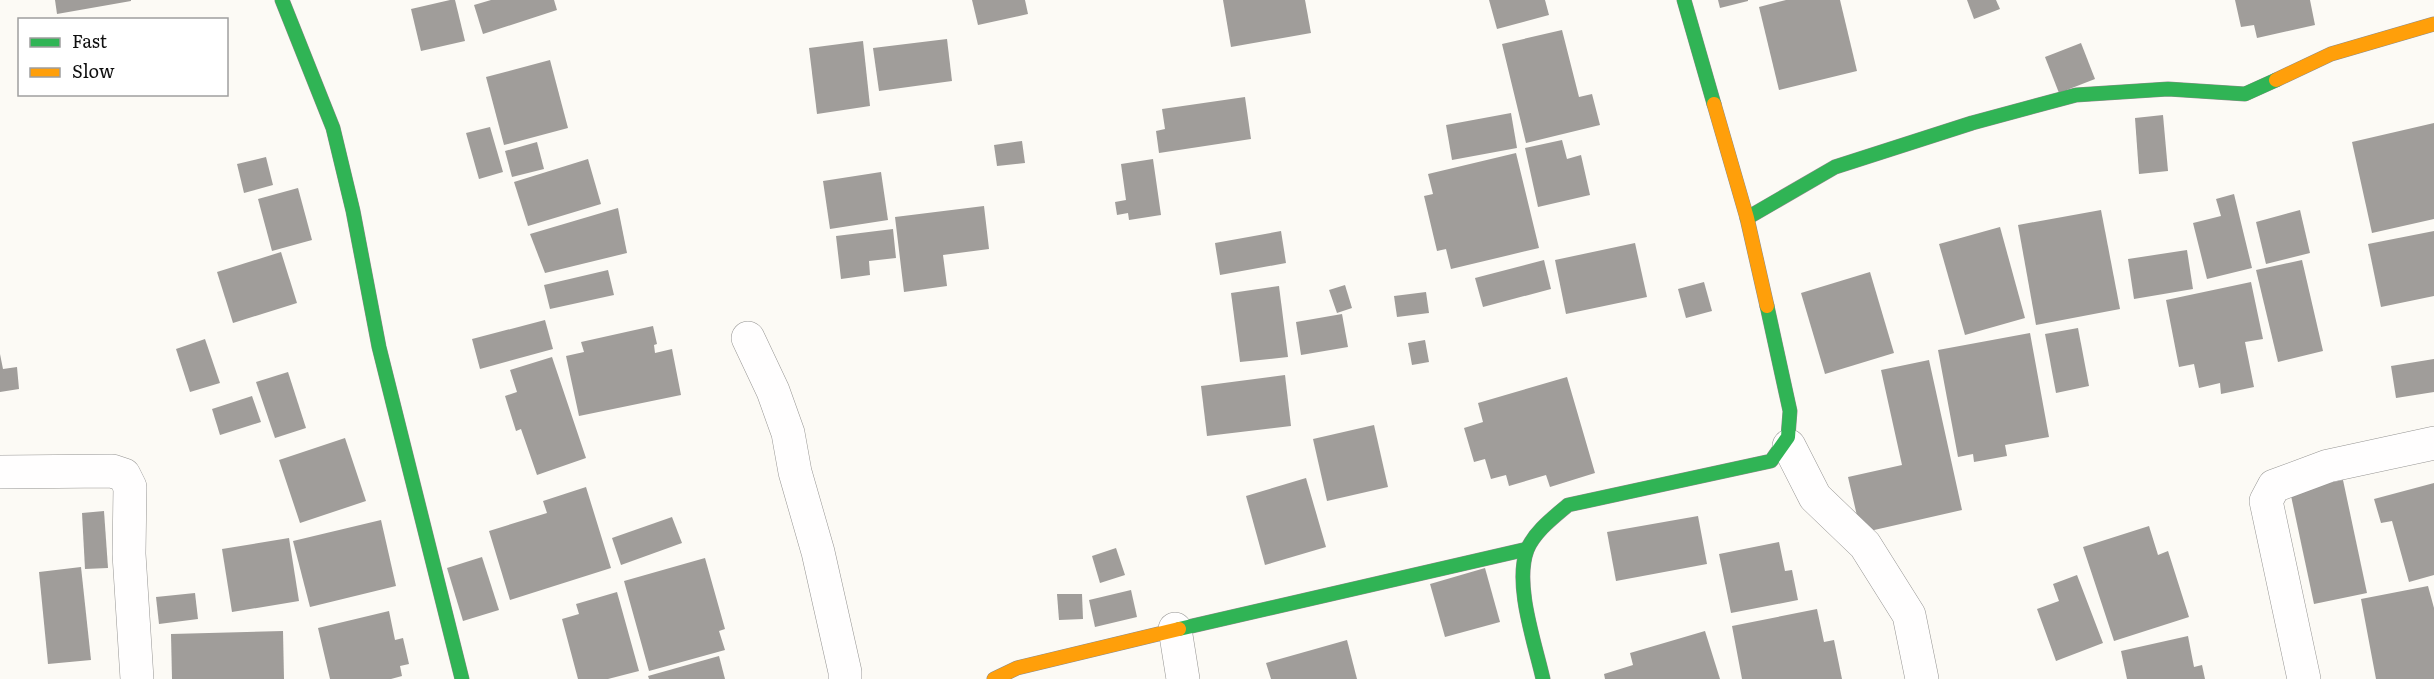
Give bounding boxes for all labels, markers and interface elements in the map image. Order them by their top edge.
legend [18,18,228,96]
text: Fast [72,27,108,54]
text: Slow [72,57,115,84]

